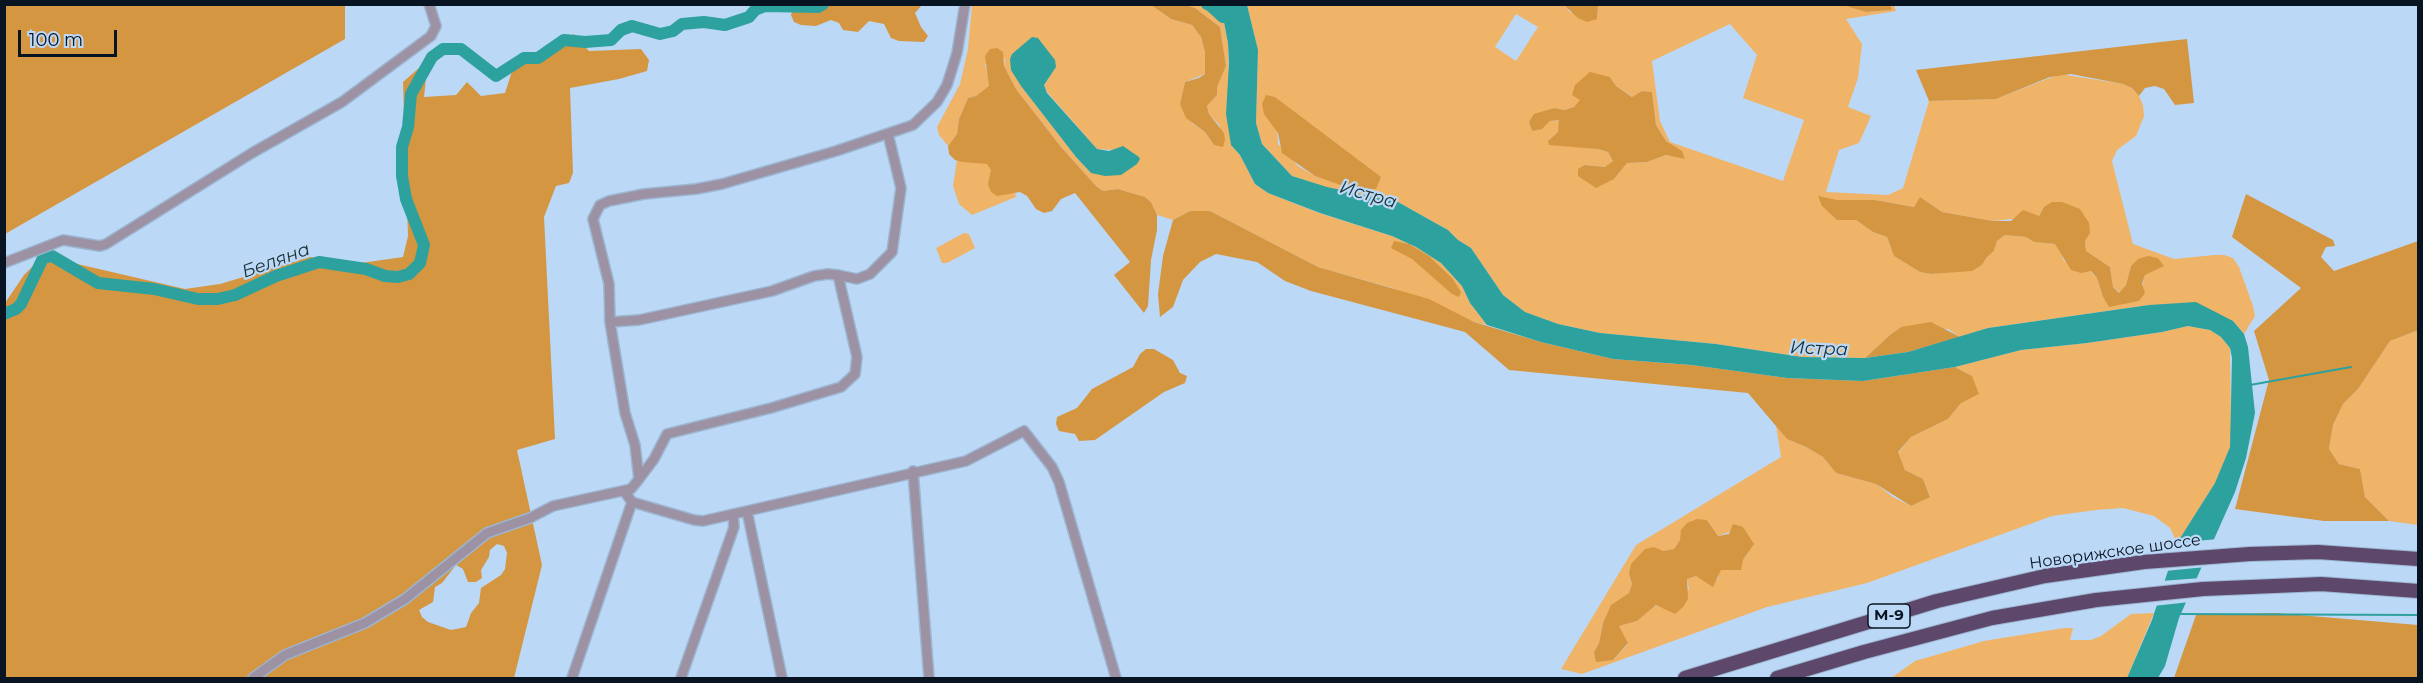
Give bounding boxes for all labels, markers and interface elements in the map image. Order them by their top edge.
scale bar [21,18,120,56]
text: 100 m [29,29,83,51]
water label: Истра [1337,177,1399,213]
water label: Беляна [239,239,313,283]
water label: Истра [1789,337,1849,361]
street label: Новорижское шоссе [2028,530,2202,574]
road number: М-9 [1868,604,1910,628]

